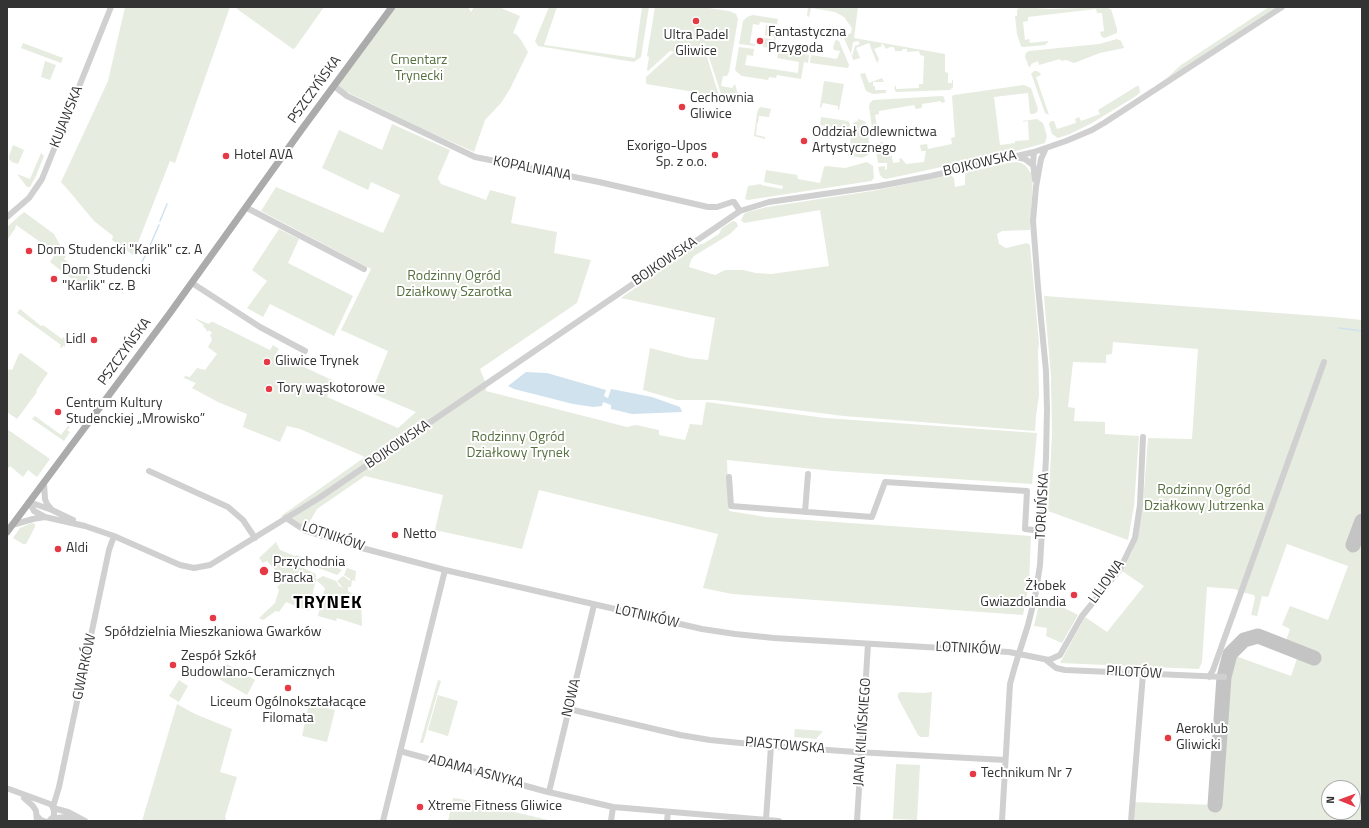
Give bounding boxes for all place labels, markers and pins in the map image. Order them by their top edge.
marker: Ultra Padel Gliwice [691,16,701,26]
place label: Fantastyczna Przygoda [768,25,846,58]
place label: Ultra Padel Gliwice [663,28,729,60]
marker: Fantastyczna Przygoda [755,36,765,46]
place label: Cechownia Gliwice [690,91,754,124]
marker: Cechownia Gliwice [677,102,687,112]
place label: Oddział Odlewnictwa Artystycznego [812,125,937,158]
marker: Oddział Odlewnictwa Artystycznego [799,136,809,146]
place label: Exorigo-Upos Sp. z o.o. [627,139,707,172]
place label: Hotel AVA [234,148,293,164]
marker: Exorigo-Upos Sp. z o.o. [710,150,720,160]
marker: Hotel AVA [221,151,231,161]
place label: Dom Studencki "Karlik" cz. A [37,243,202,259]
marker: Dom Studencki "Karlik" cz. A [24,246,34,256]
place label: Dom Studencki "Karlik" cz. B [62,263,151,296]
marker: Dom Studencki "Karlik" cz. B [49,274,59,284]
place label: Lidl [66,332,86,348]
marker: Lidl [89,335,99,345]
place label: Gliwice Trynek [275,354,359,370]
marker: Gliwice Trynek [262,357,272,367]
place label: Tory wąskotorowe [277,381,385,397]
marker: Tory wąskotorowe [264,384,274,394]
place label: Centrum Kultury Studenckiej „Mrowisko” [66,396,205,428]
marker: Centrum Kultury Studenckiej „Mrowisko” [53,407,63,417]
place label: Netto [403,527,437,543]
marker: Netto [390,530,400,540]
place label: Aldi [66,541,88,557]
marker: Aldi [53,544,63,554]
place label: Przychodnia Bracka [273,555,345,588]
marker: Przychodnia Bracka [258,565,270,577]
place label: Żłobek Gwiazdolandia [980,579,1066,612]
marker: Żłobek Gwiazdolandia [1069,590,1079,600]
marker: Spółdzielnia Mieszkaniowa Gwarków [208,613,218,623]
place label: Spółdzielnia Mieszkaniowa Gwarków [104,625,322,641]
place label: Zespół Szkół Budowlano-Ceramicznych [181,649,335,682]
marker: Zespół Szkół Budowlano-Ceramicznych [168,660,178,670]
marker: Liceum Ogólnokształacące Filomata [283,683,293,693]
place label: Liceum Ogólnokształacące Filomata [210,695,366,728]
place label: Aeroklub Gliwicki [1176,722,1228,754]
marker: Aeroklub Gliwicki [1163,733,1173,743]
place label: Technikum Nr 7 [981,766,1073,782]
marker: Technikum Nr 7 [968,769,978,779]
place label: Xtreme Fitness Gliwice [428,799,562,815]
marker: Xtreme Fitness Gliwice [415,802,425,812]

